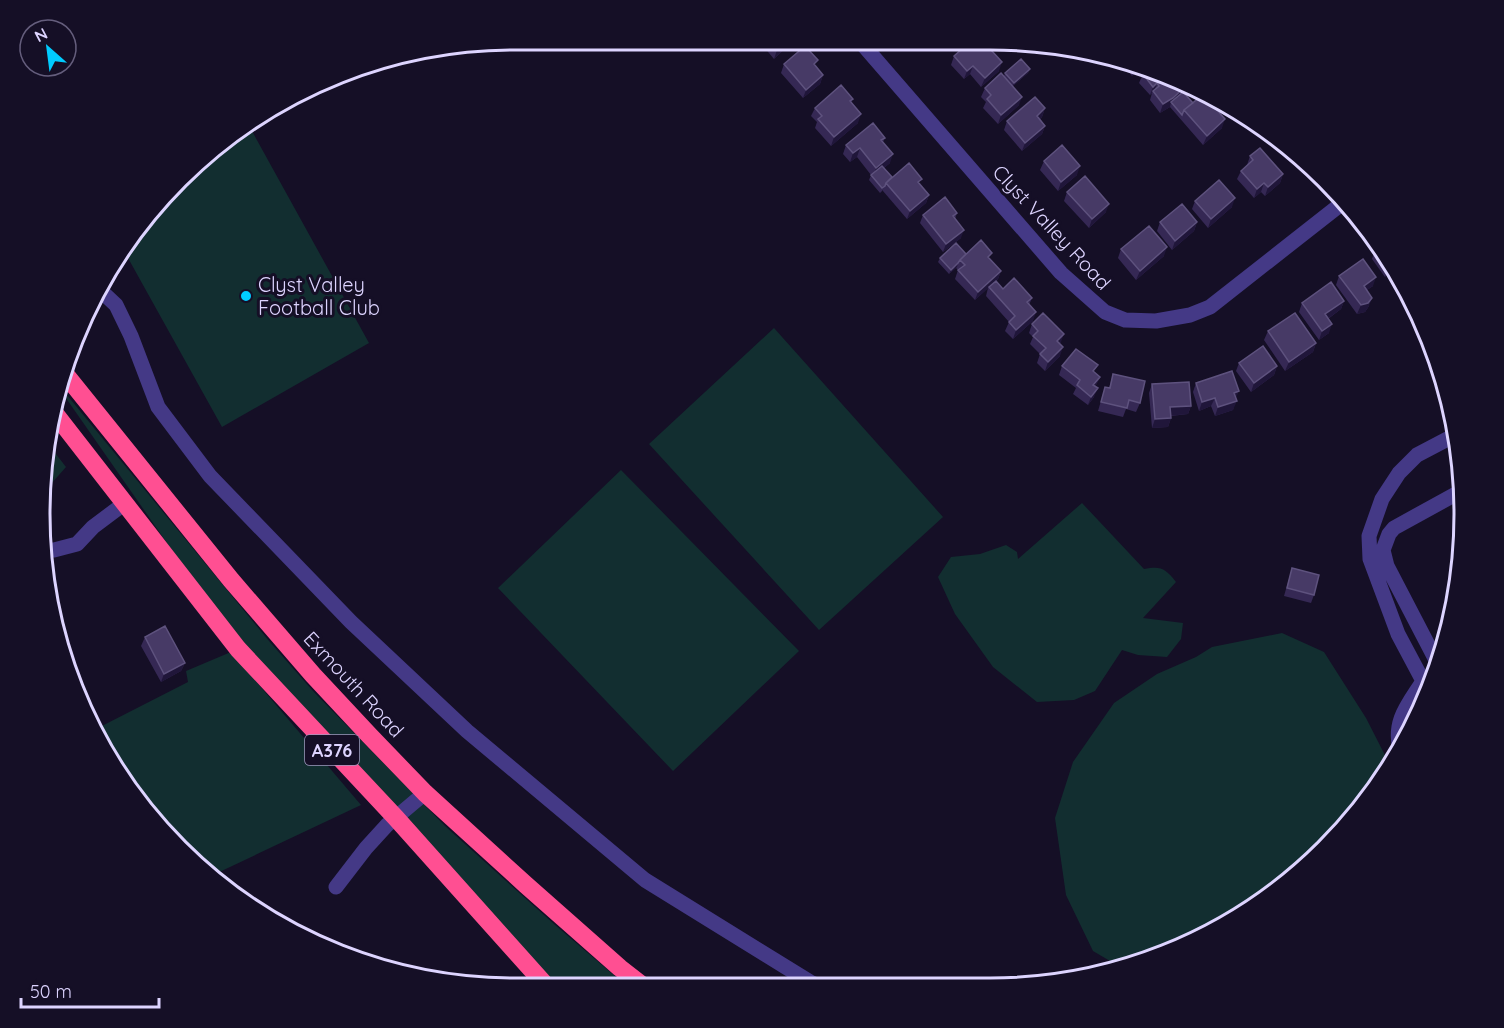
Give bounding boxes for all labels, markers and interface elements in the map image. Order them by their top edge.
north arrow [18,18,78,78]
text: N [31,23,51,46]
street label: Clyst Valley Road [988,159,1116,295]
place label: Clyst Valley Football Club [258,272,380,320]
marker: Clyst Valley Football Club [239,289,253,303]
street label: Exmouth Road [298,626,410,742]
road number: A376 [305,735,359,765]
scale bar [21,971,159,1009]
text: 50 m [30,980,72,1003]

